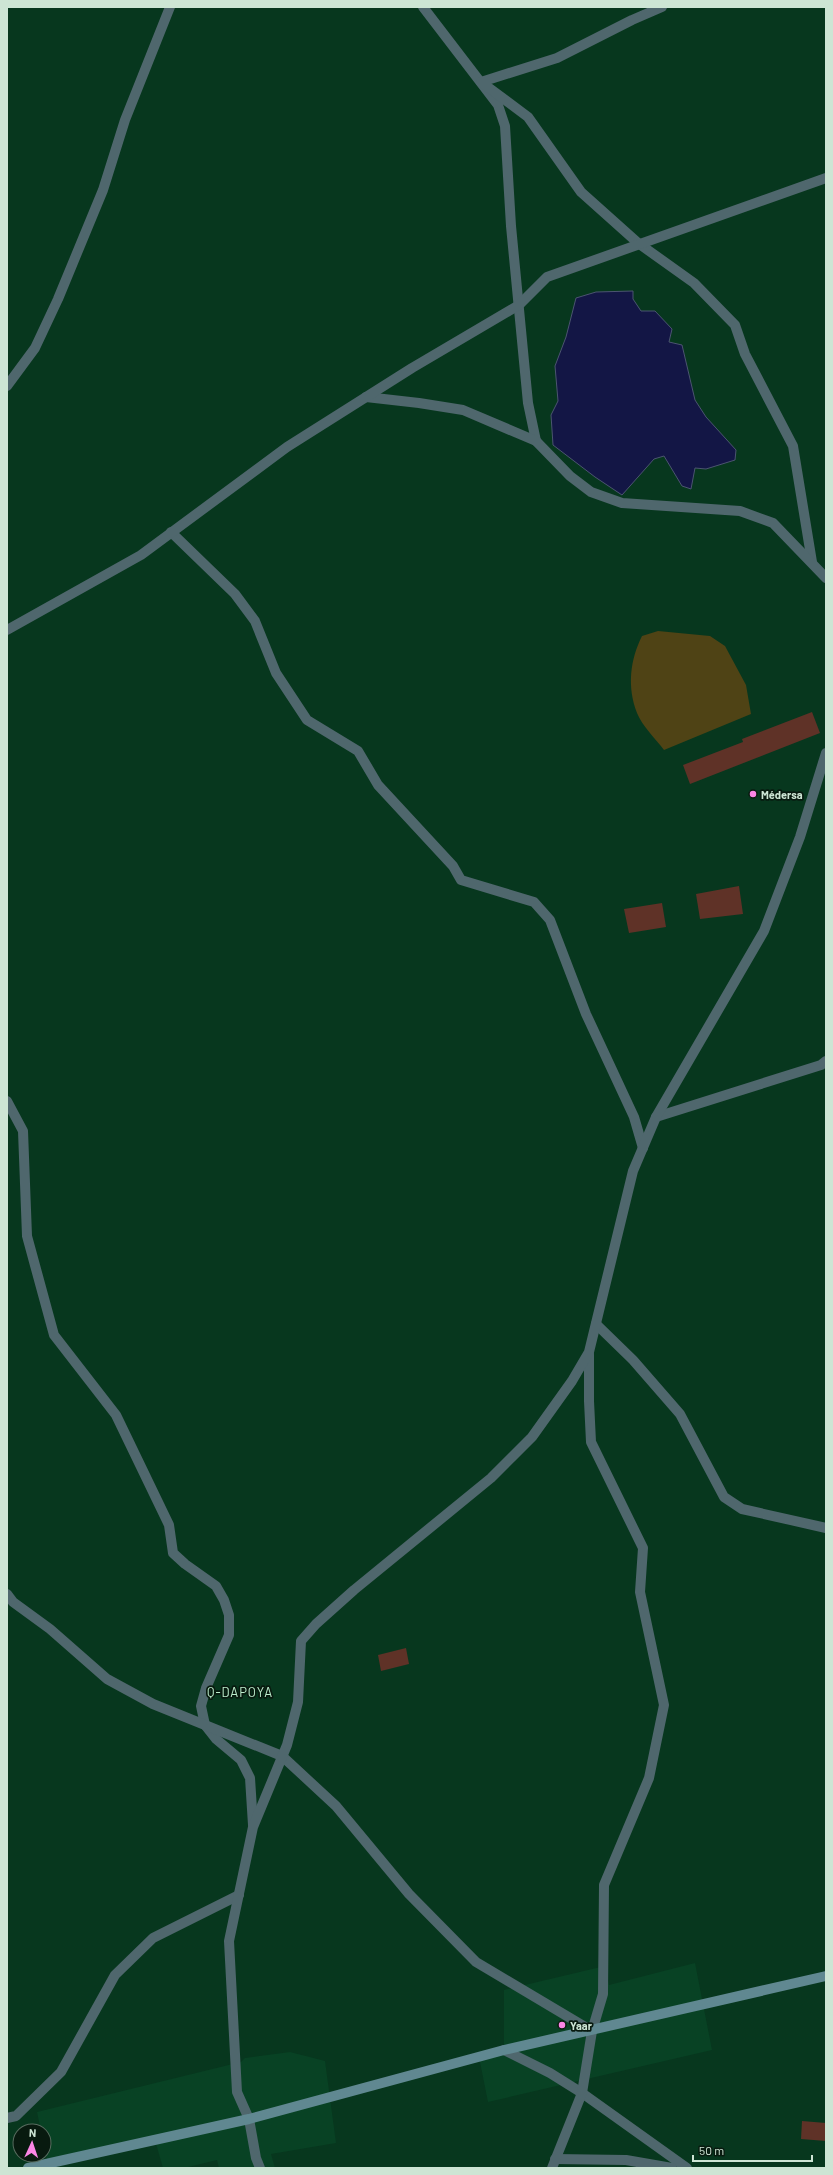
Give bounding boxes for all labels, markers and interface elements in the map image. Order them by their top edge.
place label: Médersa [761,788,803,801]
marker: Médersa [748,789,758,799]
district label: Q-DAPOYA [207,1684,273,1700]
place label: Yaar [570,2019,593,2032]
marker: Yaar [557,2020,567,2030]
north arrow [12,2123,52,2163]
text: N [29,2126,37,2139]
scale bar [693,2137,812,2163]
text: 50 m [699,2143,724,2157]

